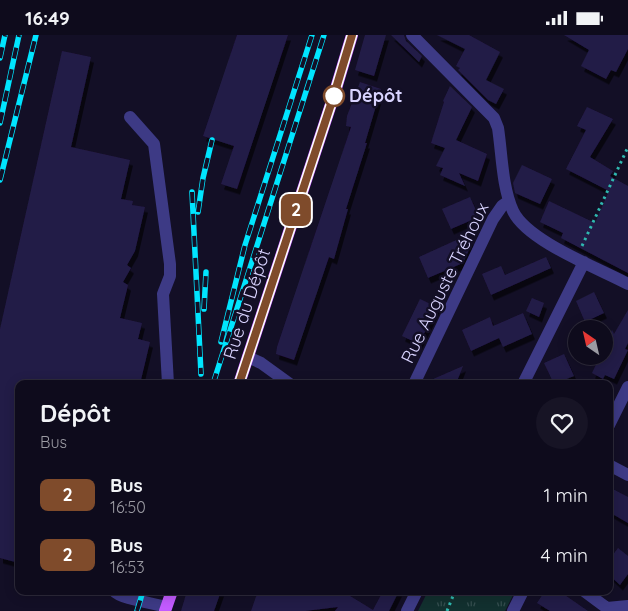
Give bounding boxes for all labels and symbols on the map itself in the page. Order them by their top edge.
place label: Dépôt [349,84,403,107]
marker: Dépôt [323,85,345,107]
line badge: 2 [280,194,312,226]
street label: Rue Auguste Tréhoux [396,198,494,367]
street label: Rue du Dépôt [218,246,275,362]
north arrow [568,320,612,365]

